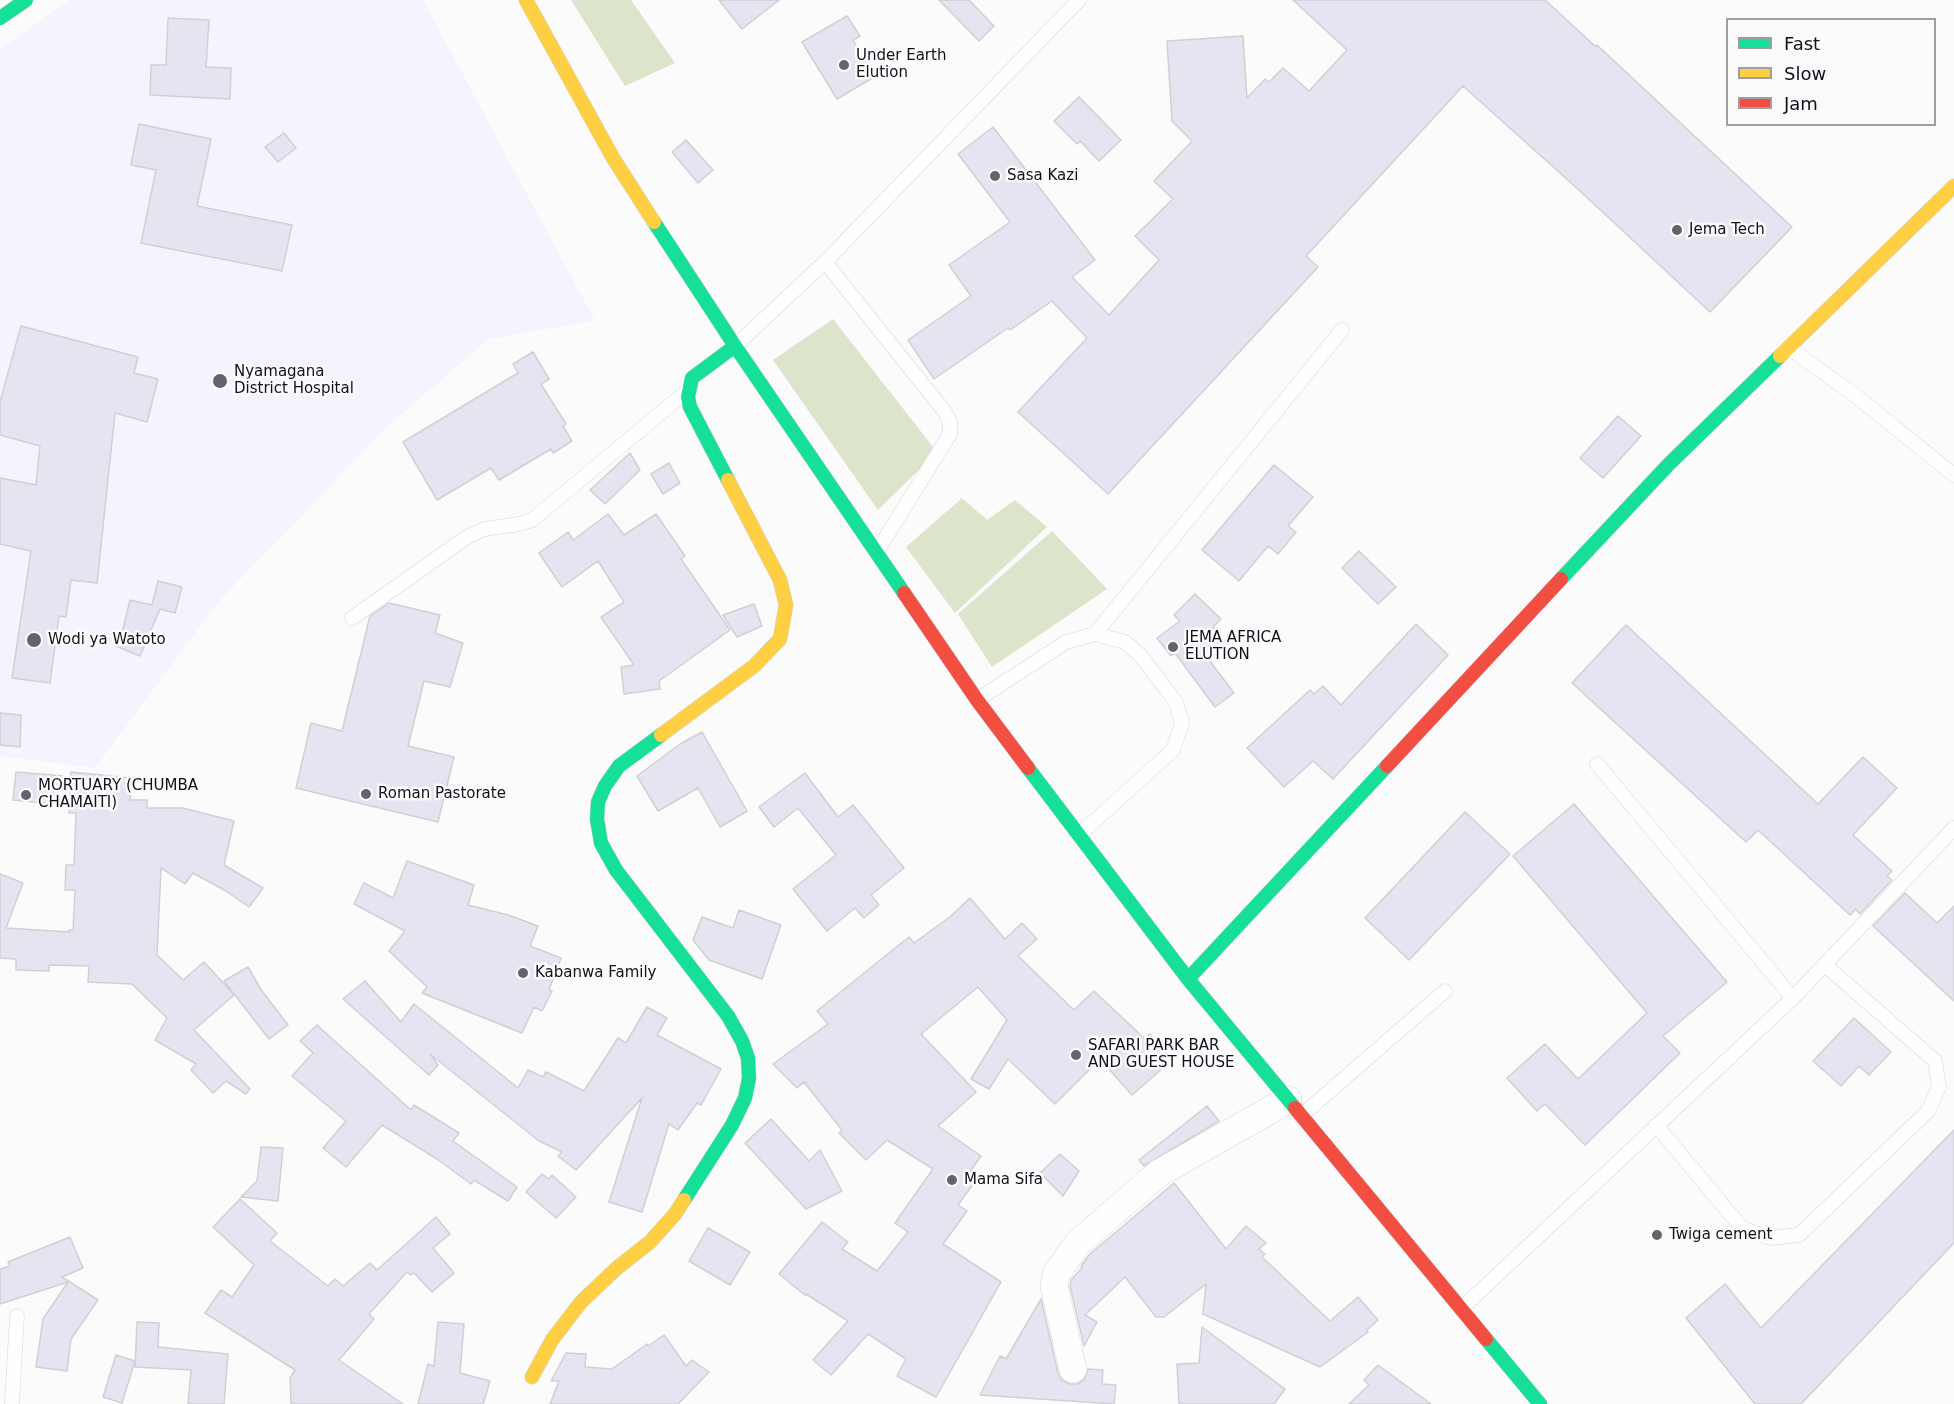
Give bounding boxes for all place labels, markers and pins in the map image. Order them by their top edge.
place label: Under Earth Elution [856,47,946,82]
marker: Under Earth Elution [837,58,851,72]
place label: Sasa Kazi [1007,167,1078,185]
marker: Sasa Kazi [988,169,1002,183]
place label: Jema Tech [1689,221,1765,239]
marker: Jema Tech [1670,223,1684,237]
place label: Nyamagana District Hospital [234,363,354,398]
marker: Nyamagana District Hospital [211,372,229,390]
place label: JEMA AFRICA ELUTION [1185,629,1281,664]
marker: Wodi ya Watoto [25,631,43,649]
place label: Wodi ya Watoto [48,631,166,649]
marker: JEMA AFRICA ELUTION [1166,640,1180,654]
place label: MORTUARY (CHUMBA CHAMAITI) [38,777,198,812]
place label: Roman Pastorate [378,785,506,803]
marker: Roman Pastorate [359,787,373,801]
marker: MORTUARY (CHUMBA CHAMAITI) [19,788,33,802]
place label: Kabanwa Family [535,964,656,982]
marker: Kabanwa Family [516,966,530,980]
place label: SAFARI PARK BAR AND GUEST HOUSE [1088,1037,1234,1072]
marker: SAFARI PARK BAR AND GUEST HOUSE [1069,1048,1083,1062]
place label: Mama Sifa [964,1171,1043,1189]
marker: Mama Sifa [945,1173,959,1187]
place label: Twiga cement [1669,1226,1772,1244]
marker: Twiga cement [1650,1228,1664,1242]

